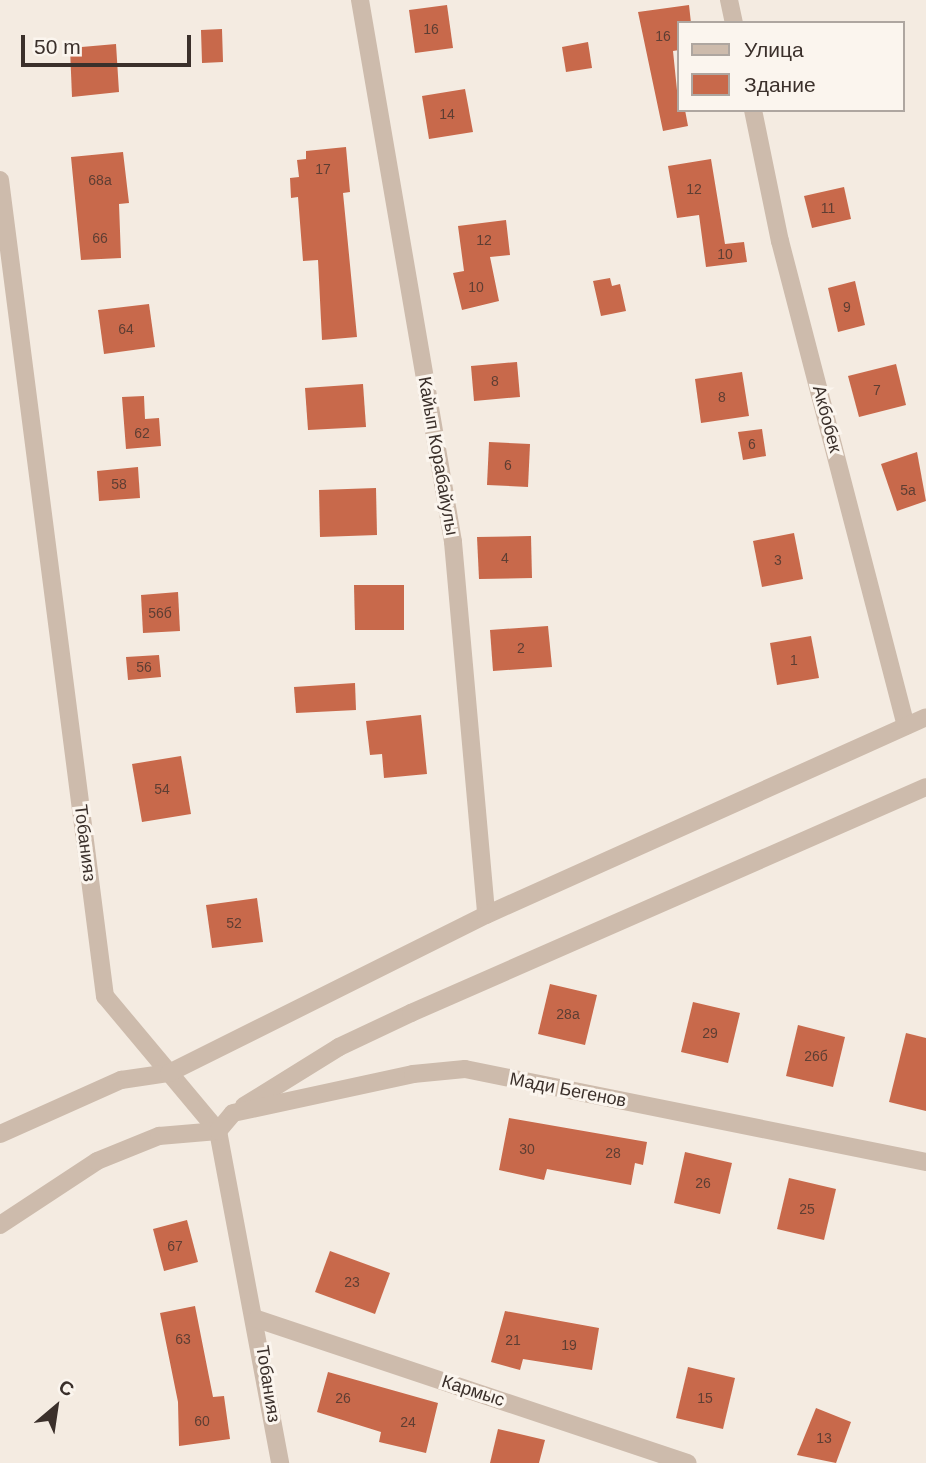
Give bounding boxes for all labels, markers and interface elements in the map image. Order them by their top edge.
scale bar [24,21,194,65]
house number: 16 [423,21,439,37]
legend [678,21,905,112]
house number: 16 [655,28,671,44]
text: 50 m [34,35,81,58]
text: Улица [744,38,804,61]
text: Здание [744,73,816,96]
house number: 14 [439,106,455,122]
house number: 17 [315,161,331,177]
house number: 68а [88,172,112,188]
house number: 12 [686,181,702,197]
house number: 11 [821,200,835,216]
house number: 66 [92,230,108,246]
house number: 12 [476,232,492,248]
house number: 10 [717,246,733,262]
house number: 10 [468,279,484,295]
house number: 9 [843,299,851,315]
house number: 64 [118,321,134,337]
house number: 8 [491,373,499,389]
street label: Кайып Корабайулы [413,375,463,537]
house number: 7 [873,382,881,398]
street label: Акбобек [808,383,846,455]
house number: 8 [718,389,726,405]
house number: 62 [134,425,150,441]
house number: 6 [748,436,756,452]
house number: 6 [504,457,512,473]
house number: 58 [111,476,127,492]
house number: 5а [900,482,916,498]
house number: 4 [501,550,509,566]
house number: 3 [774,552,782,568]
house number: 56б [148,605,172,621]
house number: 2 [517,640,525,656]
house number: 1 [790,652,798,668]
house number: 56 [136,659,152,675]
house number: 54 [154,781,170,797]
street label: Тобанияз [70,803,100,883]
house number: 52 [226,915,242,931]
house number: 28а [556,1006,580,1022]
house number: 29 [702,1025,718,1041]
house number: 26б [804,1048,828,1064]
street label: Мади Бегенов [508,1068,628,1112]
house number: 30 [519,1141,535,1157]
house number: 28 [605,1145,621,1161]
house number: 26 [695,1175,711,1191]
house number: 25 [799,1201,815,1217]
house number: 67 [167,1238,183,1254]
house number: 23 [344,1274,360,1290]
house number: 63 [175,1331,191,1347]
house number: 21 [505,1332,521,1348]
house number: 19 [561,1337,577,1353]
street label: Тобанияз [251,1344,285,1424]
street label: Кармыс [439,1371,507,1411]
north arrow [21,1372,91,1442]
text: С [55,1376,78,1401]
house number: 26 [335,1390,351,1406]
house number: 15 [697,1390,713,1406]
house number: 60 [194,1413,210,1429]
house number: 24 [400,1414,416,1430]
house number: 13 [816,1430,832,1446]

